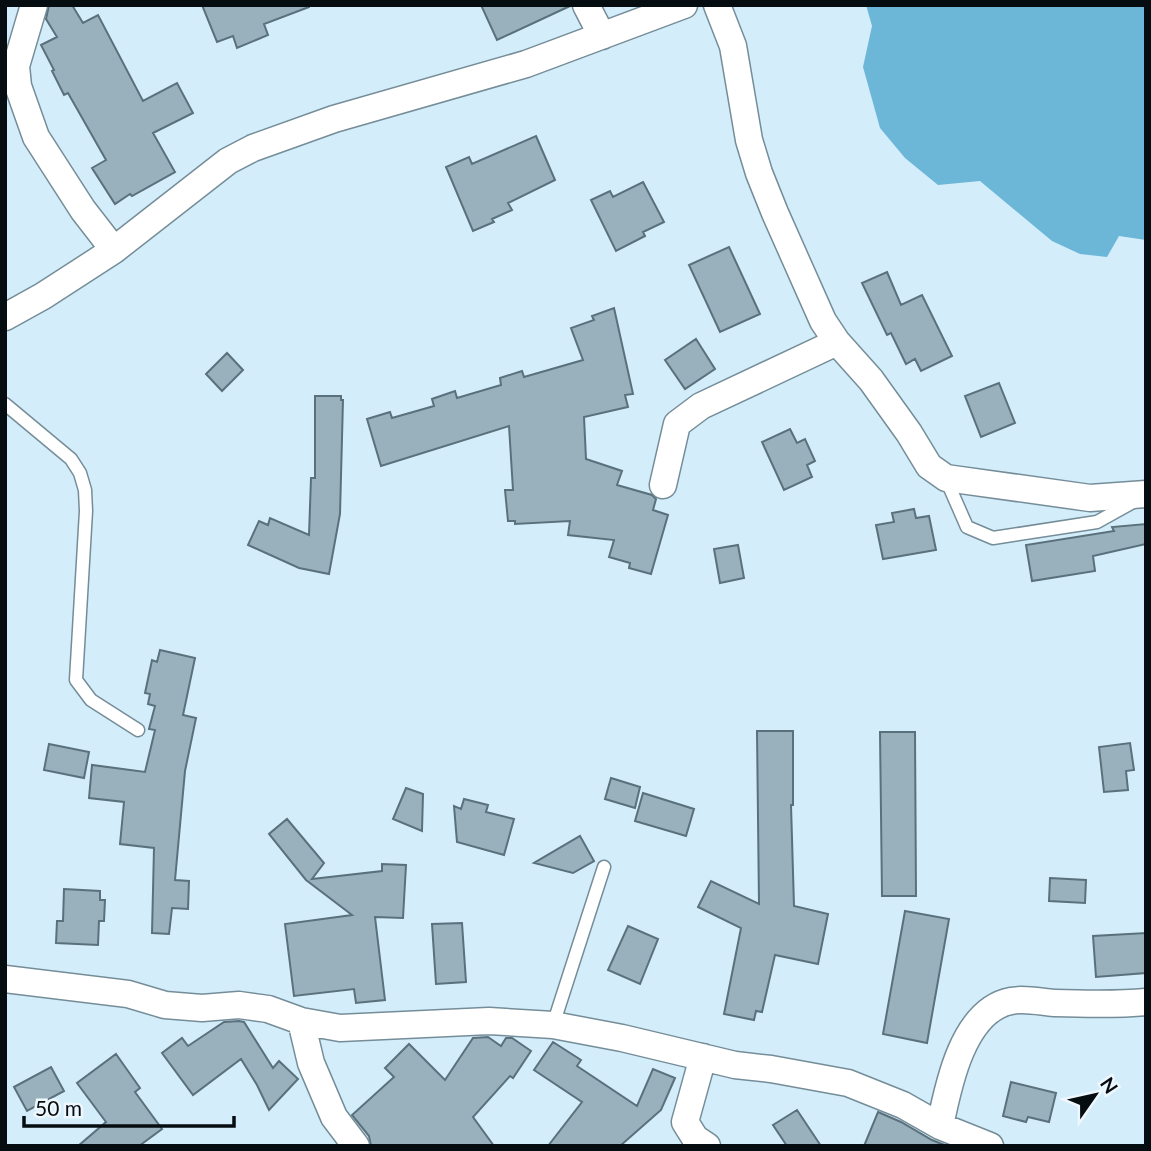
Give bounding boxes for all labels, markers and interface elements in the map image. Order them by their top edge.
north arrow [1060,1060,1130,1130]
text: N [1096,1073,1123,1098]
scale bar [24,1084,234,1128]
text: 50 m [35,1095,82,1120]

